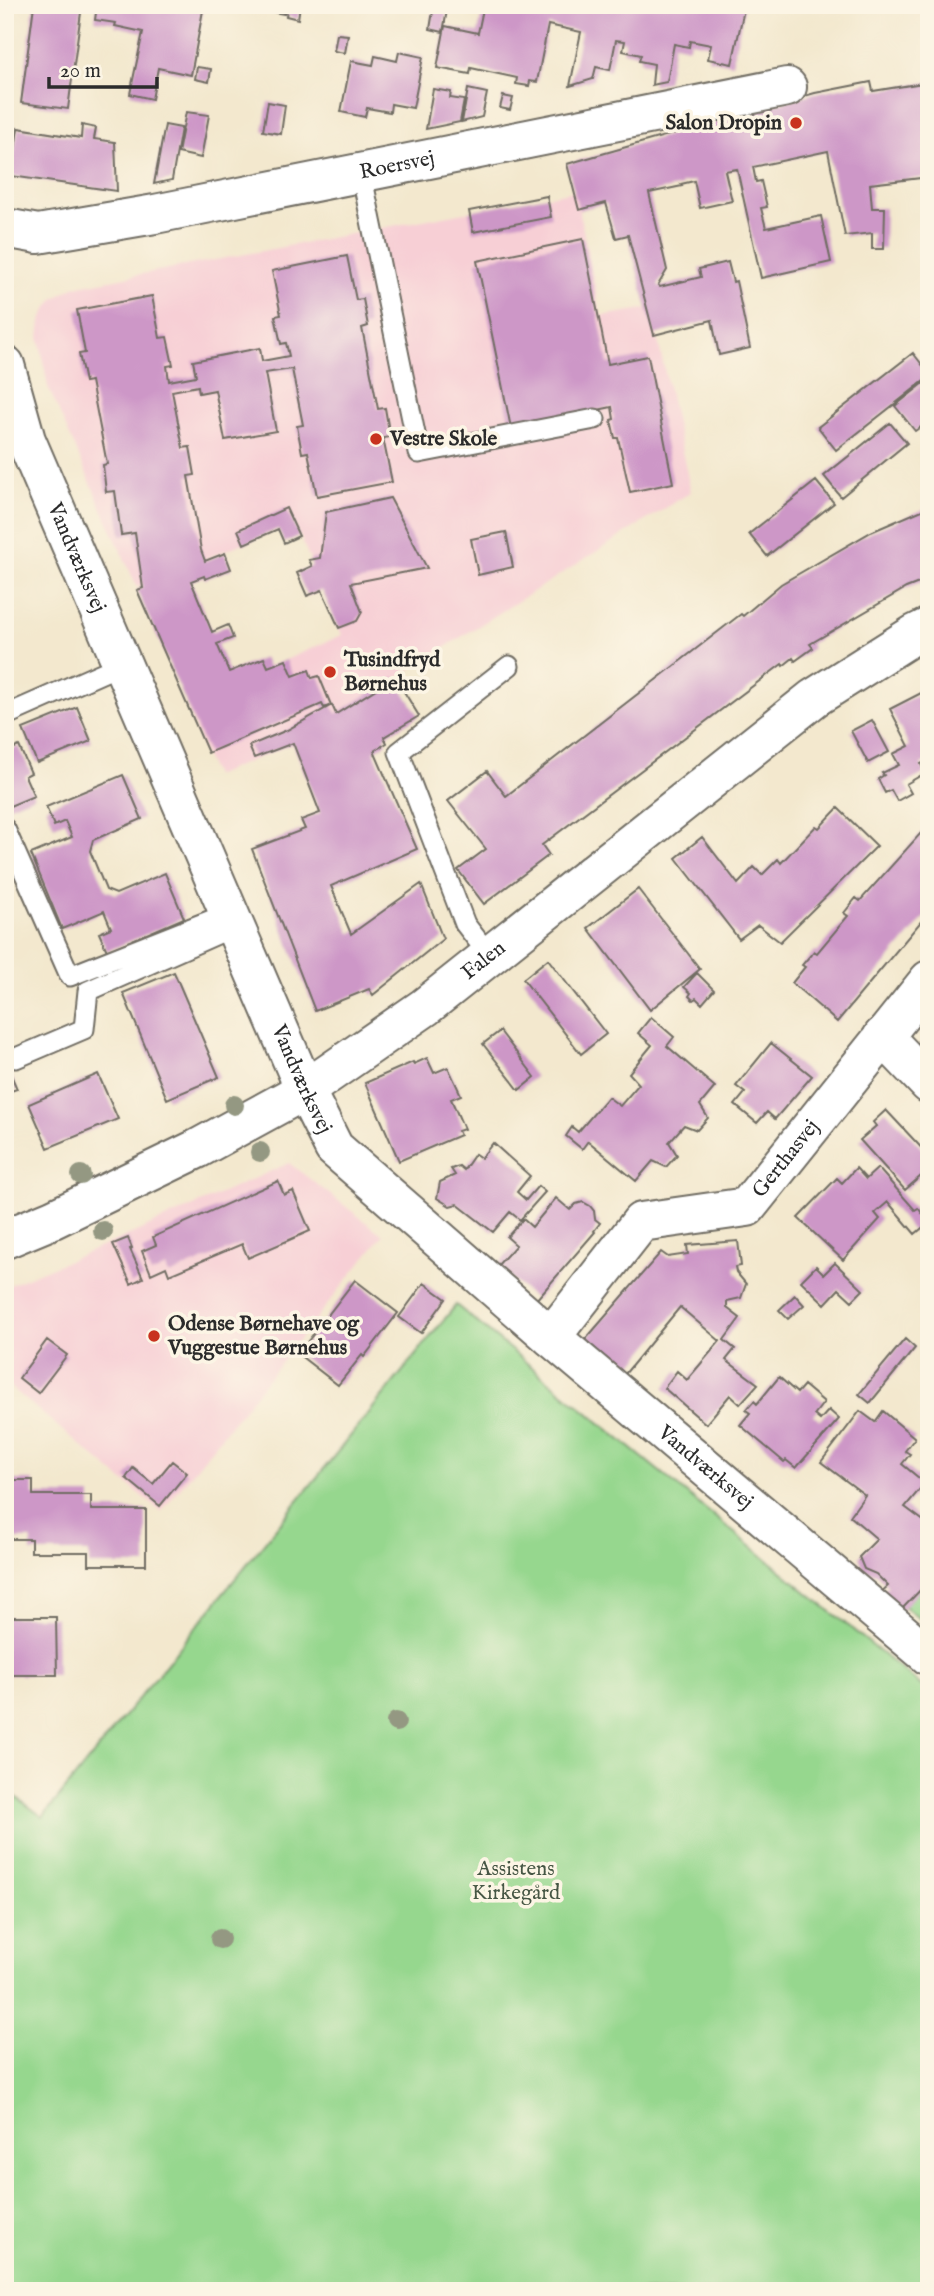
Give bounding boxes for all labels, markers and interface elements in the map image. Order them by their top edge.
scale bar [49,46,158,90]
text: 20 m [60,58,101,85]
place label: Salon Dropin [666,110,782,137]
marker: Salon Dropin [788,115,804,131]
street label: Roersvej [357,145,437,186]
place label: Vestre Skole [389,426,498,453]
marker: Vestre Skole [368,431,384,447]
street label: Vandværksvej [41,498,112,617]
place label: Tusindfryd Børnehus [343,647,441,698]
marker: Tusindfryd Børnehus [322,664,338,680]
street label: Falen [456,935,511,986]
street label: Vandværksvej [265,1020,338,1138]
street label: Gerthasvej [746,1114,825,1203]
place label: Odense Børnehave og Vuggestue Børnehus [167,1311,359,1362]
marker: Odense Børnehave og Vuggestue Børnehus [146,1328,162,1344]
street label: Vandværksvej [651,1419,759,1515]
park label: Assistens Kirkegård [472,1856,561,1907]

